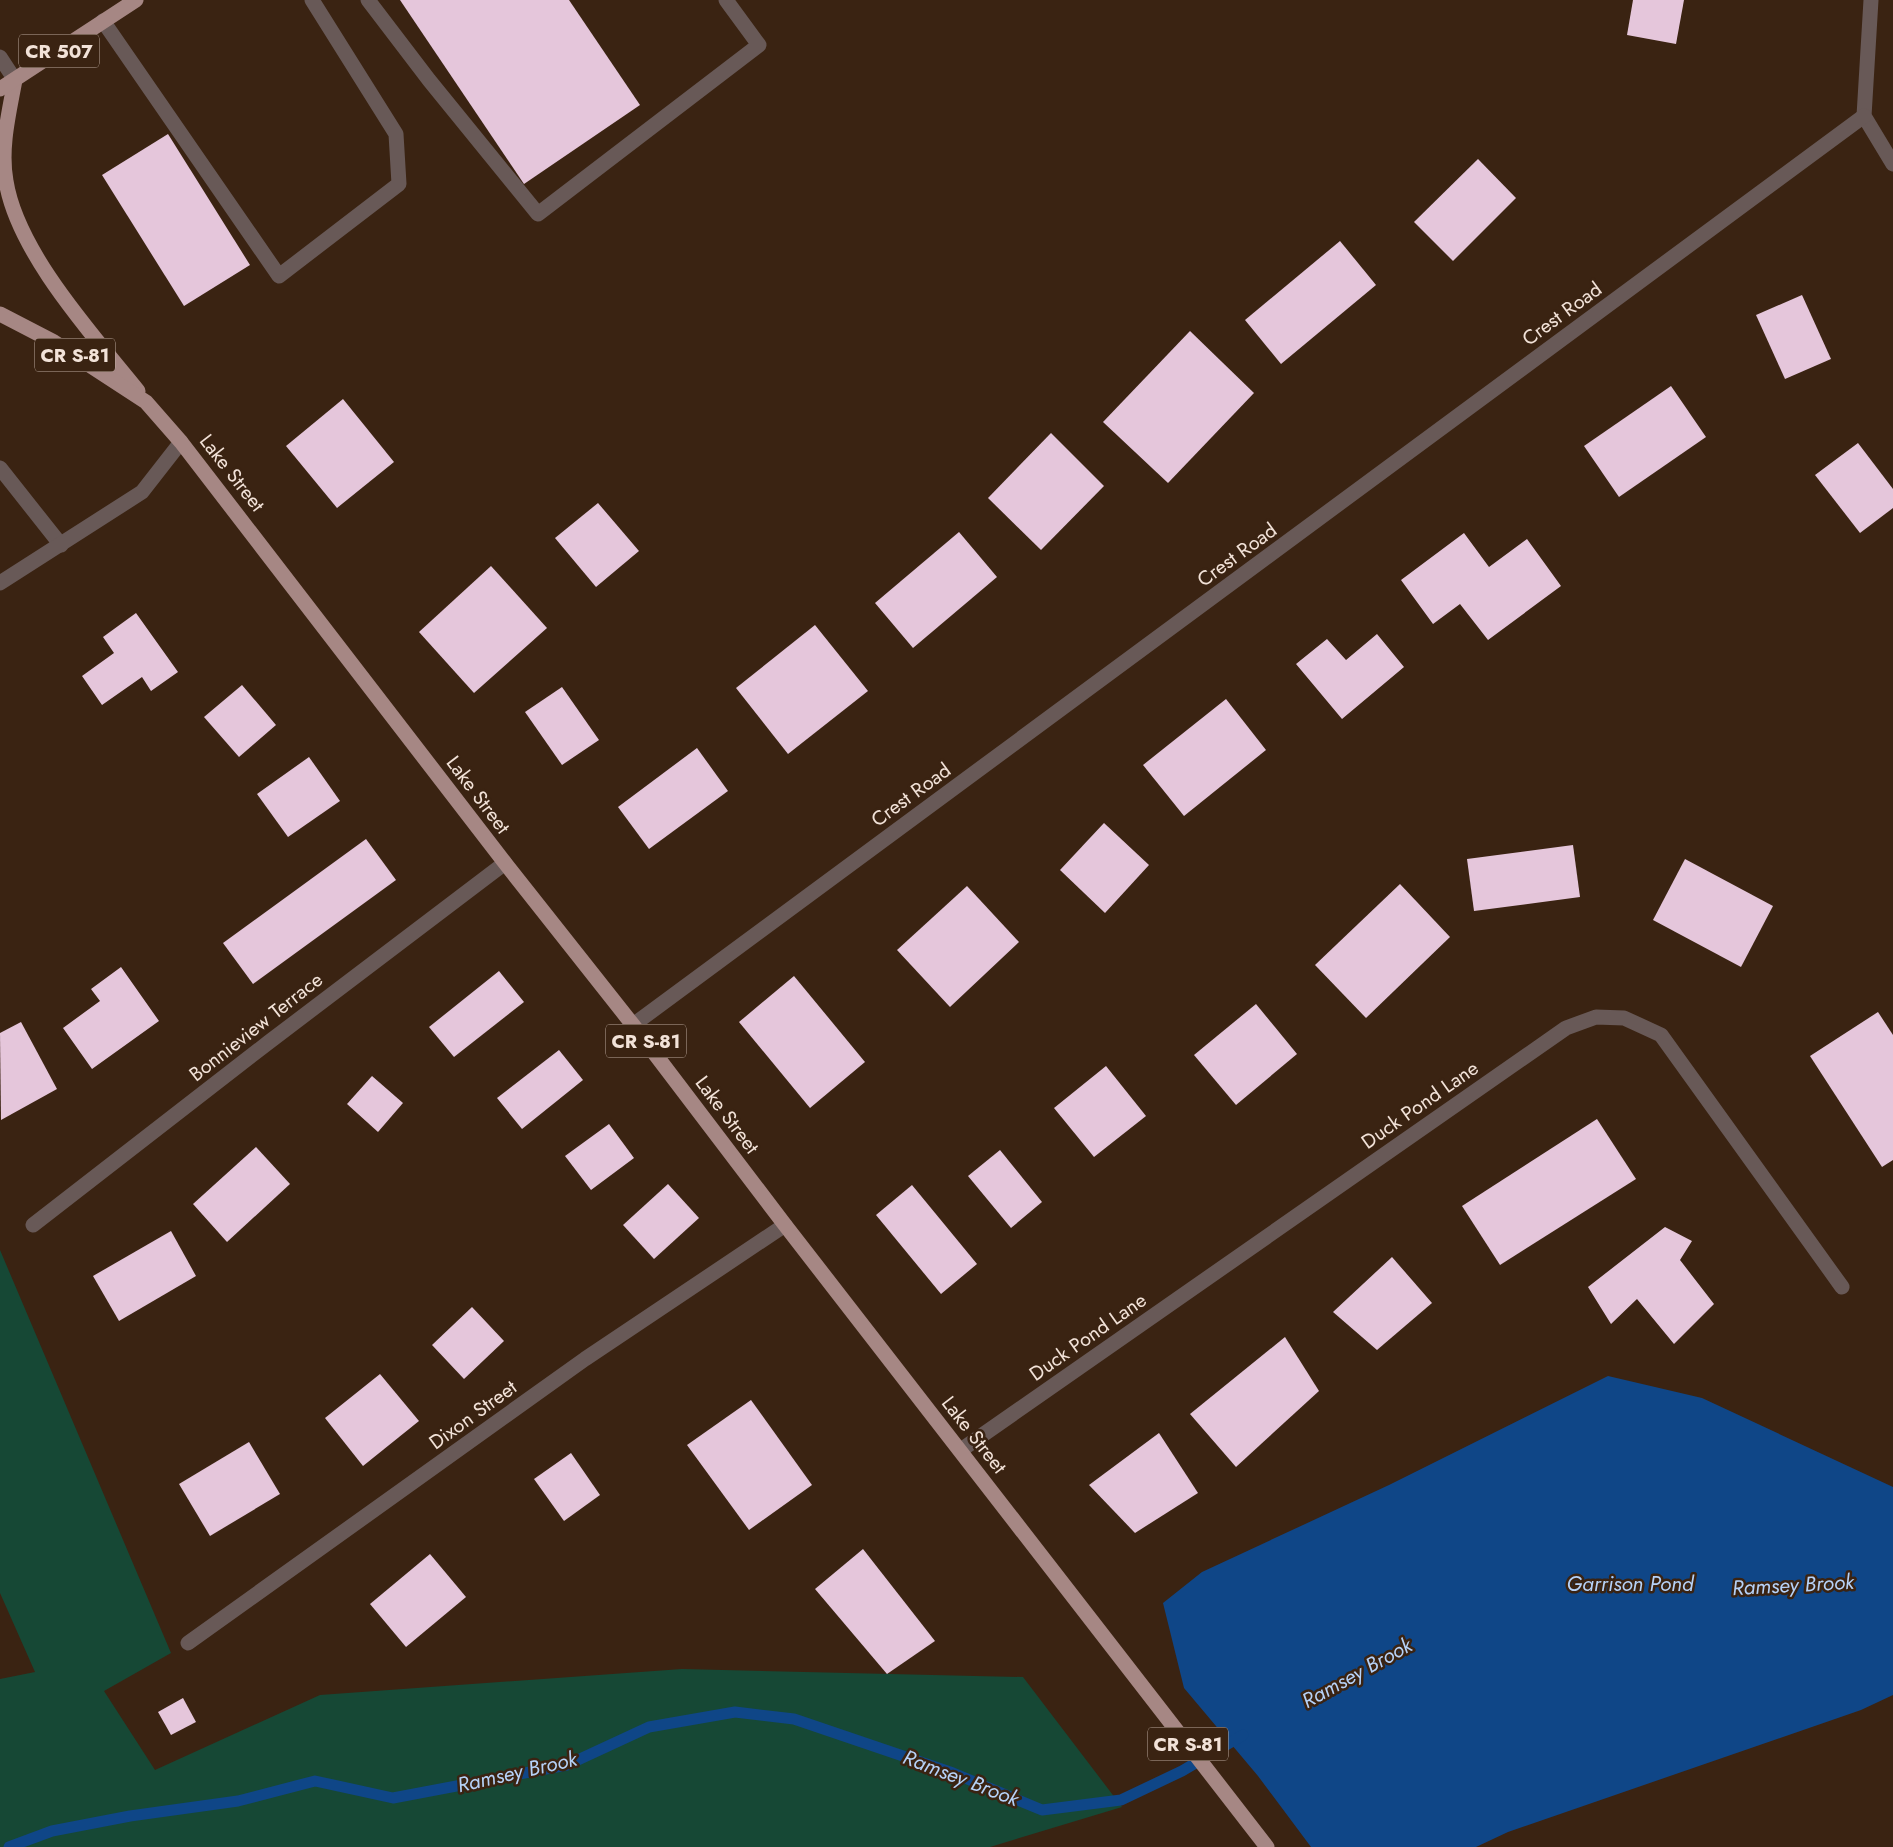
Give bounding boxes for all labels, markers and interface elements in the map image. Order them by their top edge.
road number: CR 507 [19,34,99,68]
street label: Crest Road [1516,275,1608,353]
road number: CR S-81 [35,338,115,372]
street label: Lake Street [193,428,272,518]
street label: Crest Road [1191,516,1283,594]
street label: Lake Street [439,750,517,840]
street label: Crest Road [865,756,957,834]
street label: Bonnieview Terrace [183,965,329,1089]
road number: CR S-81 [606,1024,686,1058]
street label: Duck Pond Lane [1356,1054,1484,1156]
street label: Lake Street [688,1070,766,1160]
street label: Duck Pond Lane [1024,1286,1152,1388]
street label: Dixon Street [423,1373,523,1457]
street label: Lake Street [935,1390,1014,1480]
water label: Ramsey Brook [1731,1567,1856,1603]
water label: Garrison Pond [1566,1569,1695,1599]
water label: Ramsey Brook [1296,1630,1418,1716]
road number: CR S-81 [1148,1728,1228,1760]
water label: Ramsey Brook [899,1742,1024,1814]
water label: Ramsey Brook [454,1743,581,1800]

